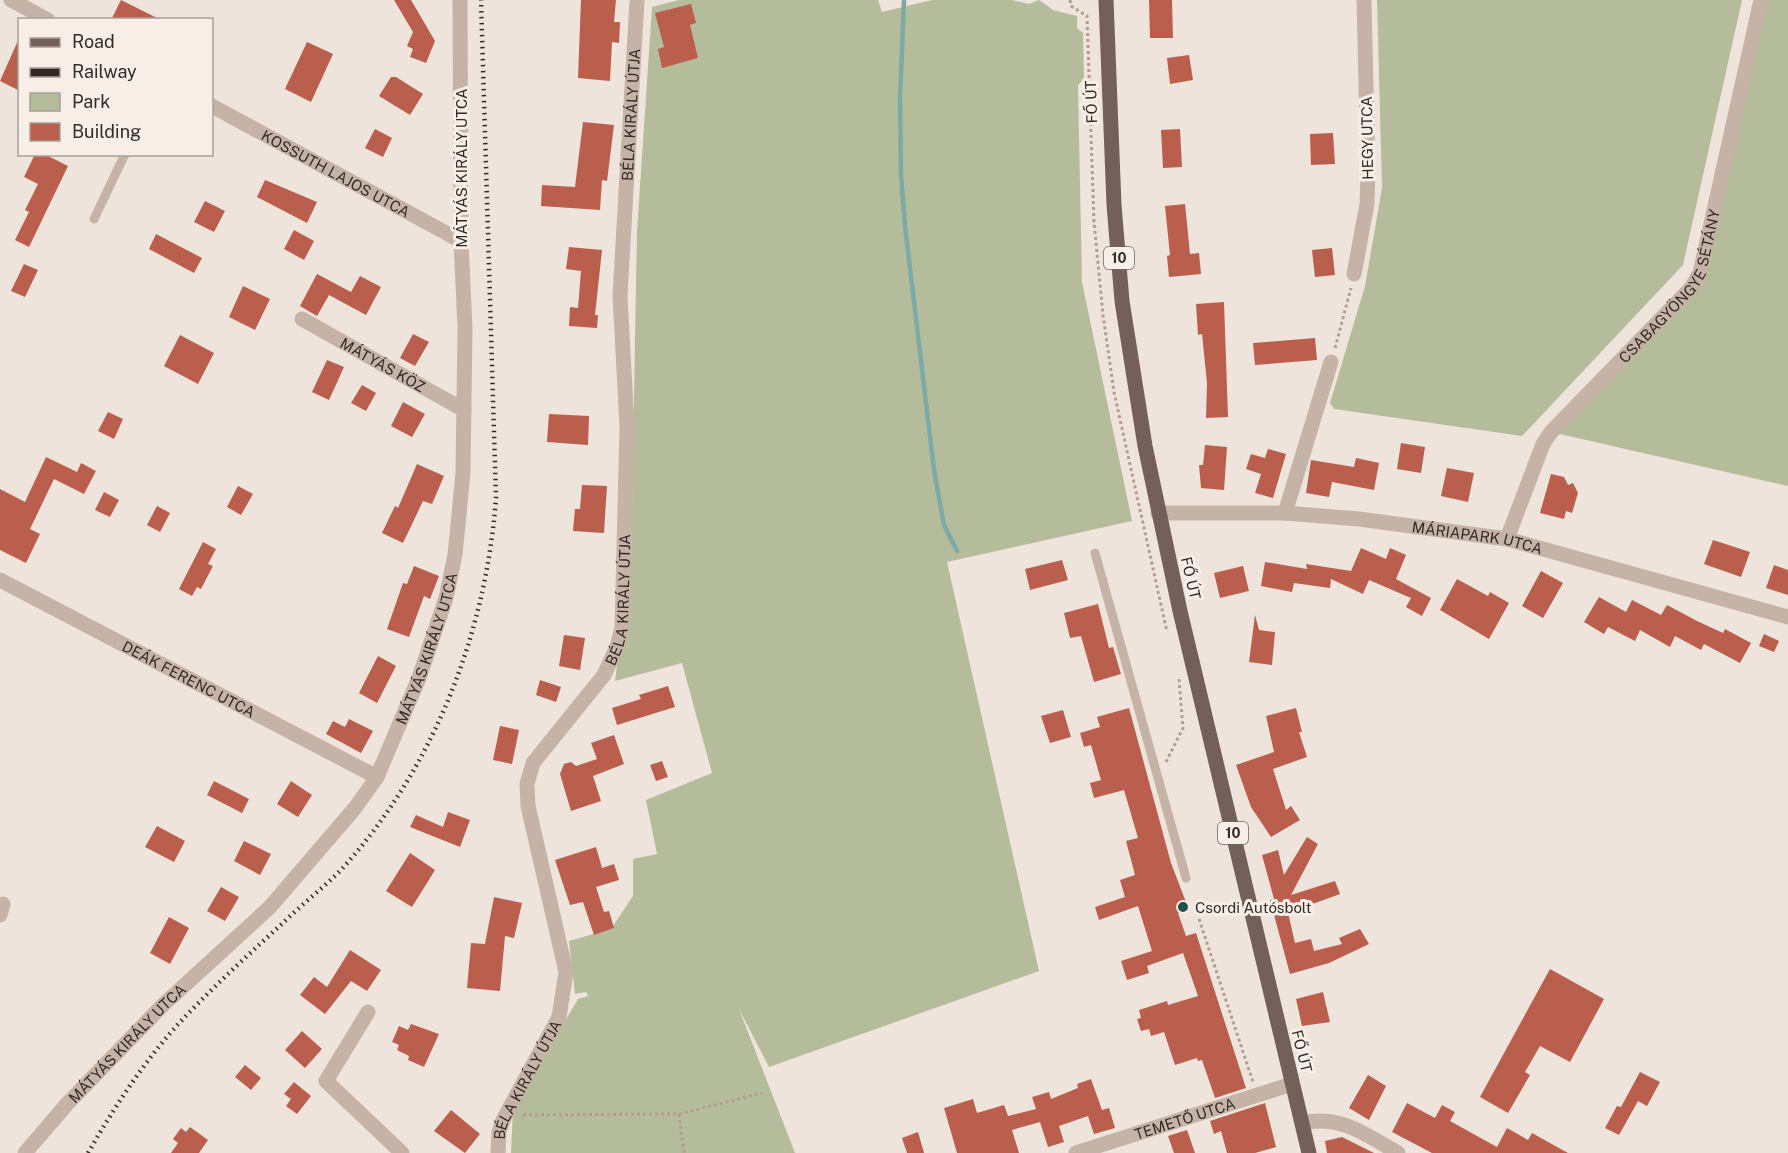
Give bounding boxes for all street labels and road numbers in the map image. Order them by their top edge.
street label: BÉLA KIRÁLY ÚTJA [618,48,643,182]
street label: FŐ ÚT [1081,80,1100,124]
street label: MÁTYÁS KIRÁLY UTCA [453,88,470,248]
street label: HEGY UTCA [1358,96,1376,180]
street label: KOSSUTH LAJOS UTCA [259,126,413,220]
street label: CSABAGYÖNGYE SÉTÁNY [1615,208,1723,366]
road number: 10 [1104,247,1134,269]
street label: MÁTYÁS KÖZ [338,334,429,395]
street label: MÁRIAPARK UTCA [1411,518,1545,557]
street label: BÉLA KIRÁLY ÚTJA [601,533,633,668]
street label: FŐ ÚT [1178,555,1205,601]
street label: MÁTYÁS KIRÁLY UTCA [392,571,460,727]
street label: DEÁK FERENC UTCA [119,637,258,720]
road number: 10 [1218,822,1248,844]
street label: MÁTYÁS KIRÁLY UTCA [65,980,189,1106]
street label: BÉLA KIRÁLY ÚTJA [490,1017,564,1140]
street label: FŐ ÚT [1289,1028,1316,1074]
street label: TEMETŐ UTCA [1132,1094,1237,1142]

